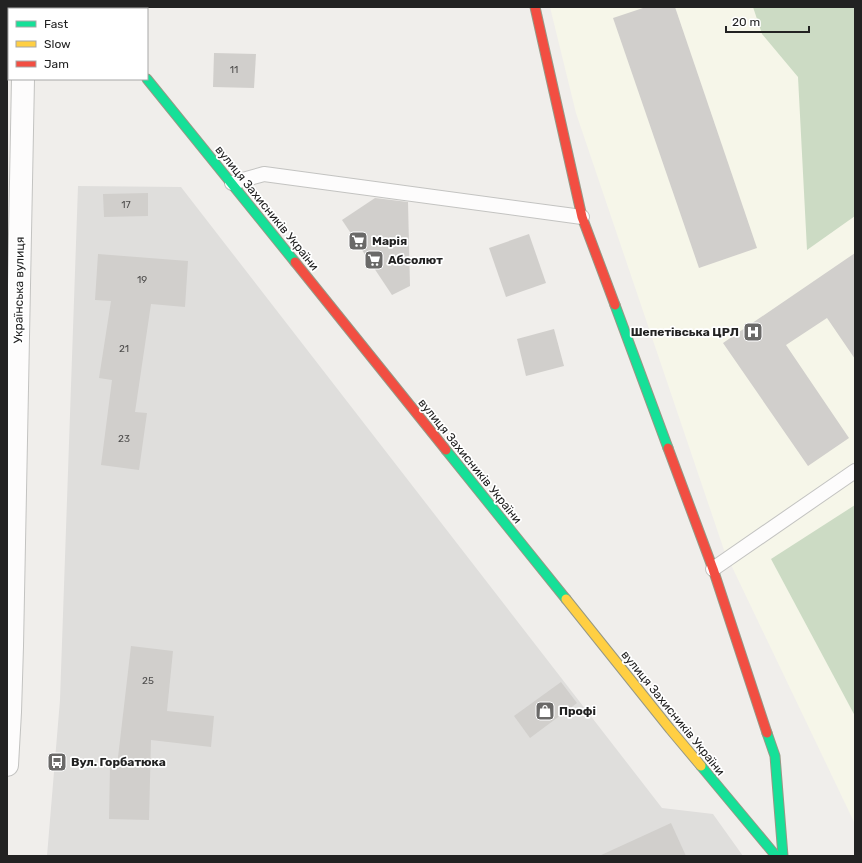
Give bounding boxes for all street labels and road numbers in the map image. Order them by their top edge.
street label: вулиця Захисників України [212,143,322,273]
street label: Українська вулиця [11,236,27,344]
street label: вулиця Захисників України [415,396,525,526]
street label: вулиця Захисників України [618,648,728,778]

